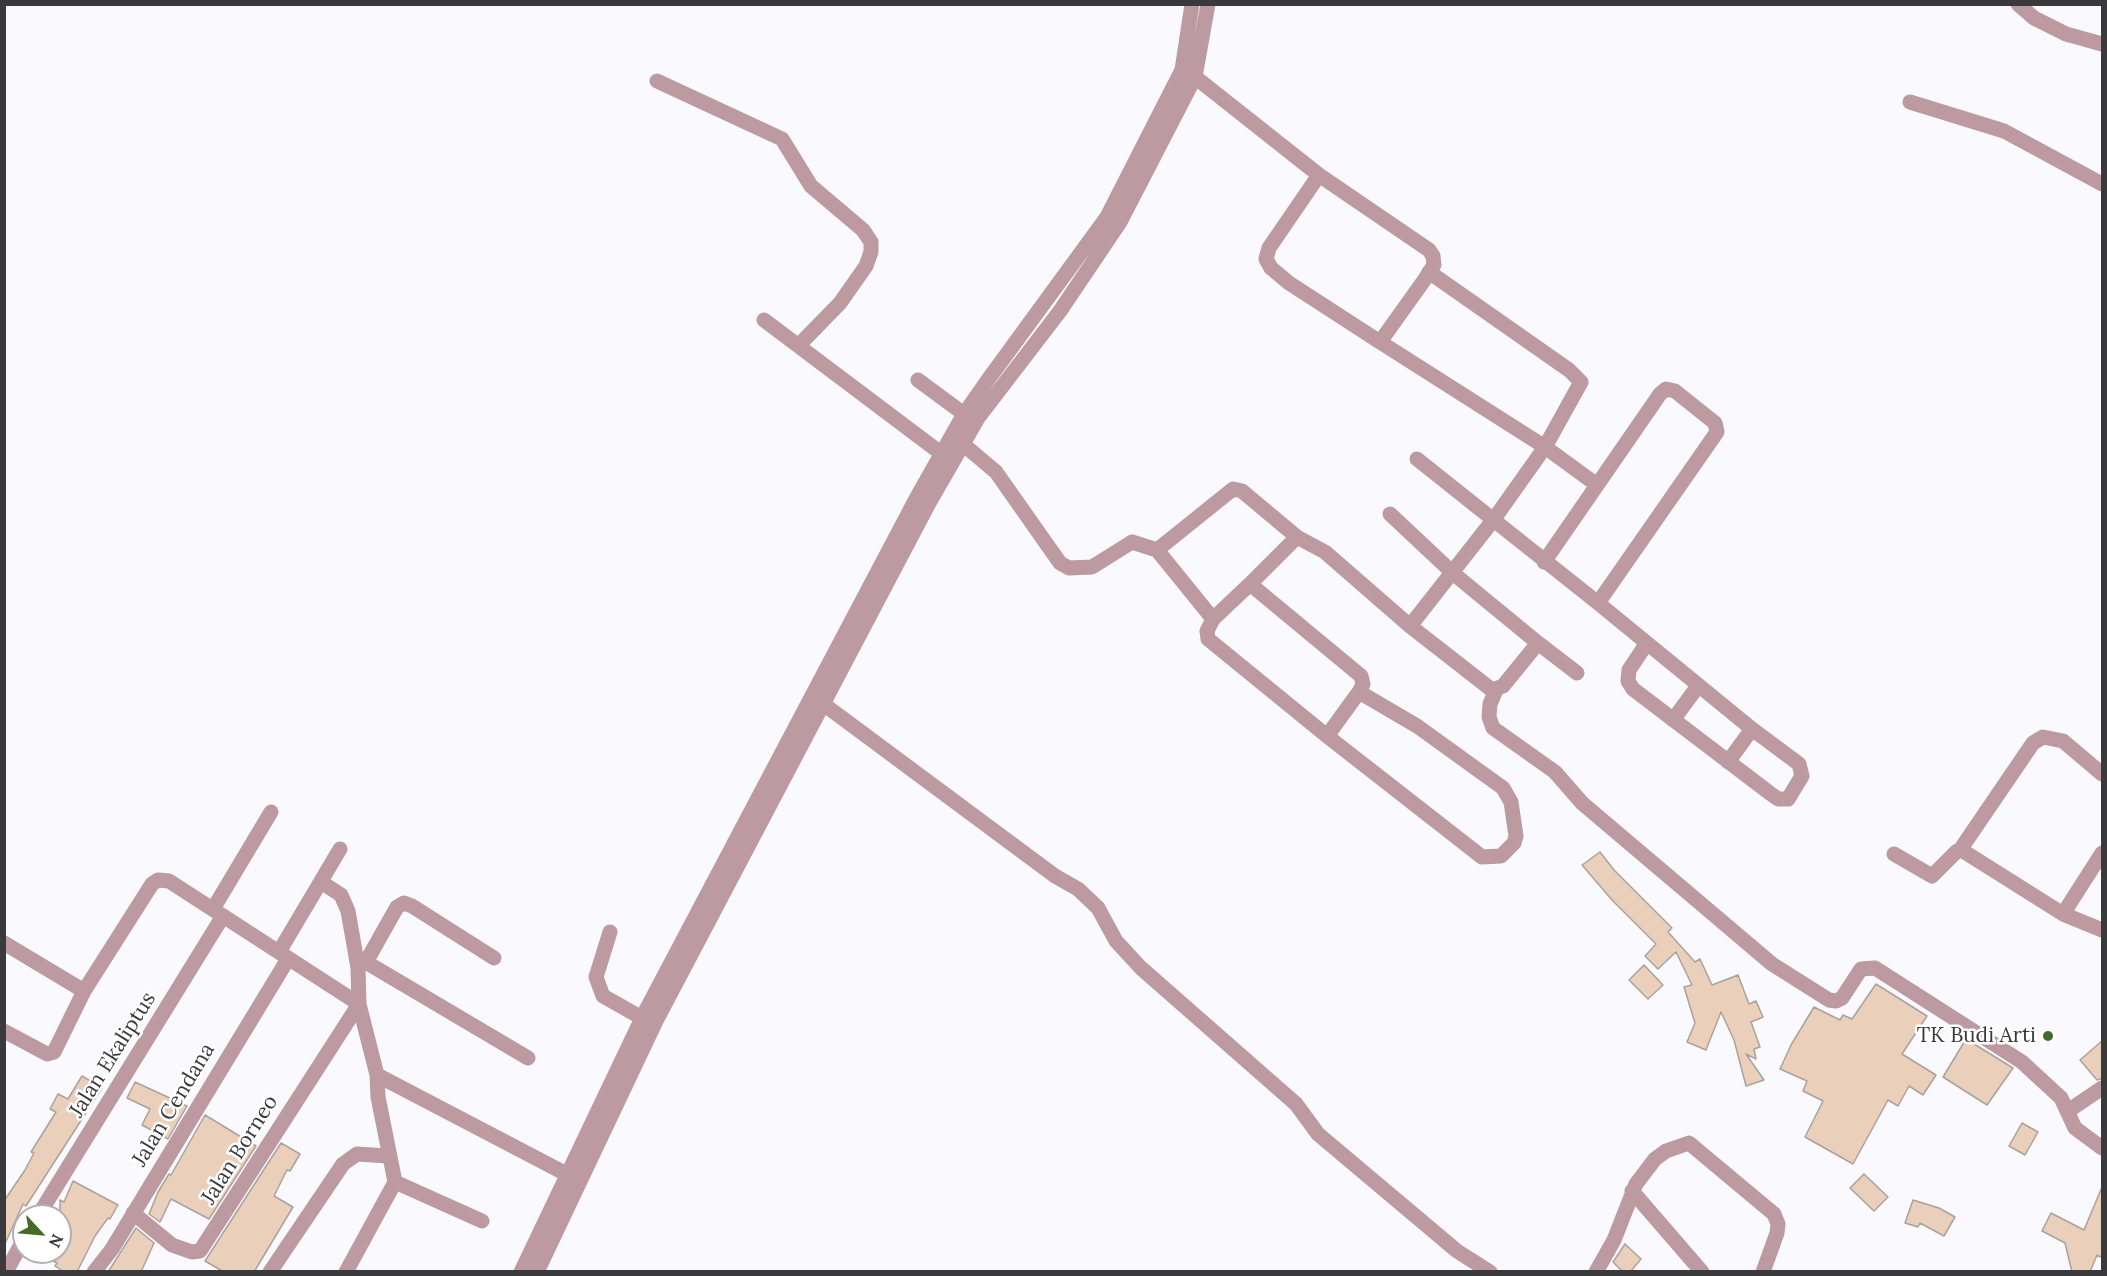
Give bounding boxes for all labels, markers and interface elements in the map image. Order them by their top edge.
street label: Jalan Ekaliptus [64,988,162,1122]
place label: TK Budi Arti [1917,1023,2036,1049]
marker: TK Budi Arti [2041,1029,2055,1043]
street label: Jalan Cendana [127,1039,221,1171]
street label: Jalan Borneo [196,1091,284,1209]
north arrow [12,1204,72,1264]
text: N [45,1231,68,1251]

